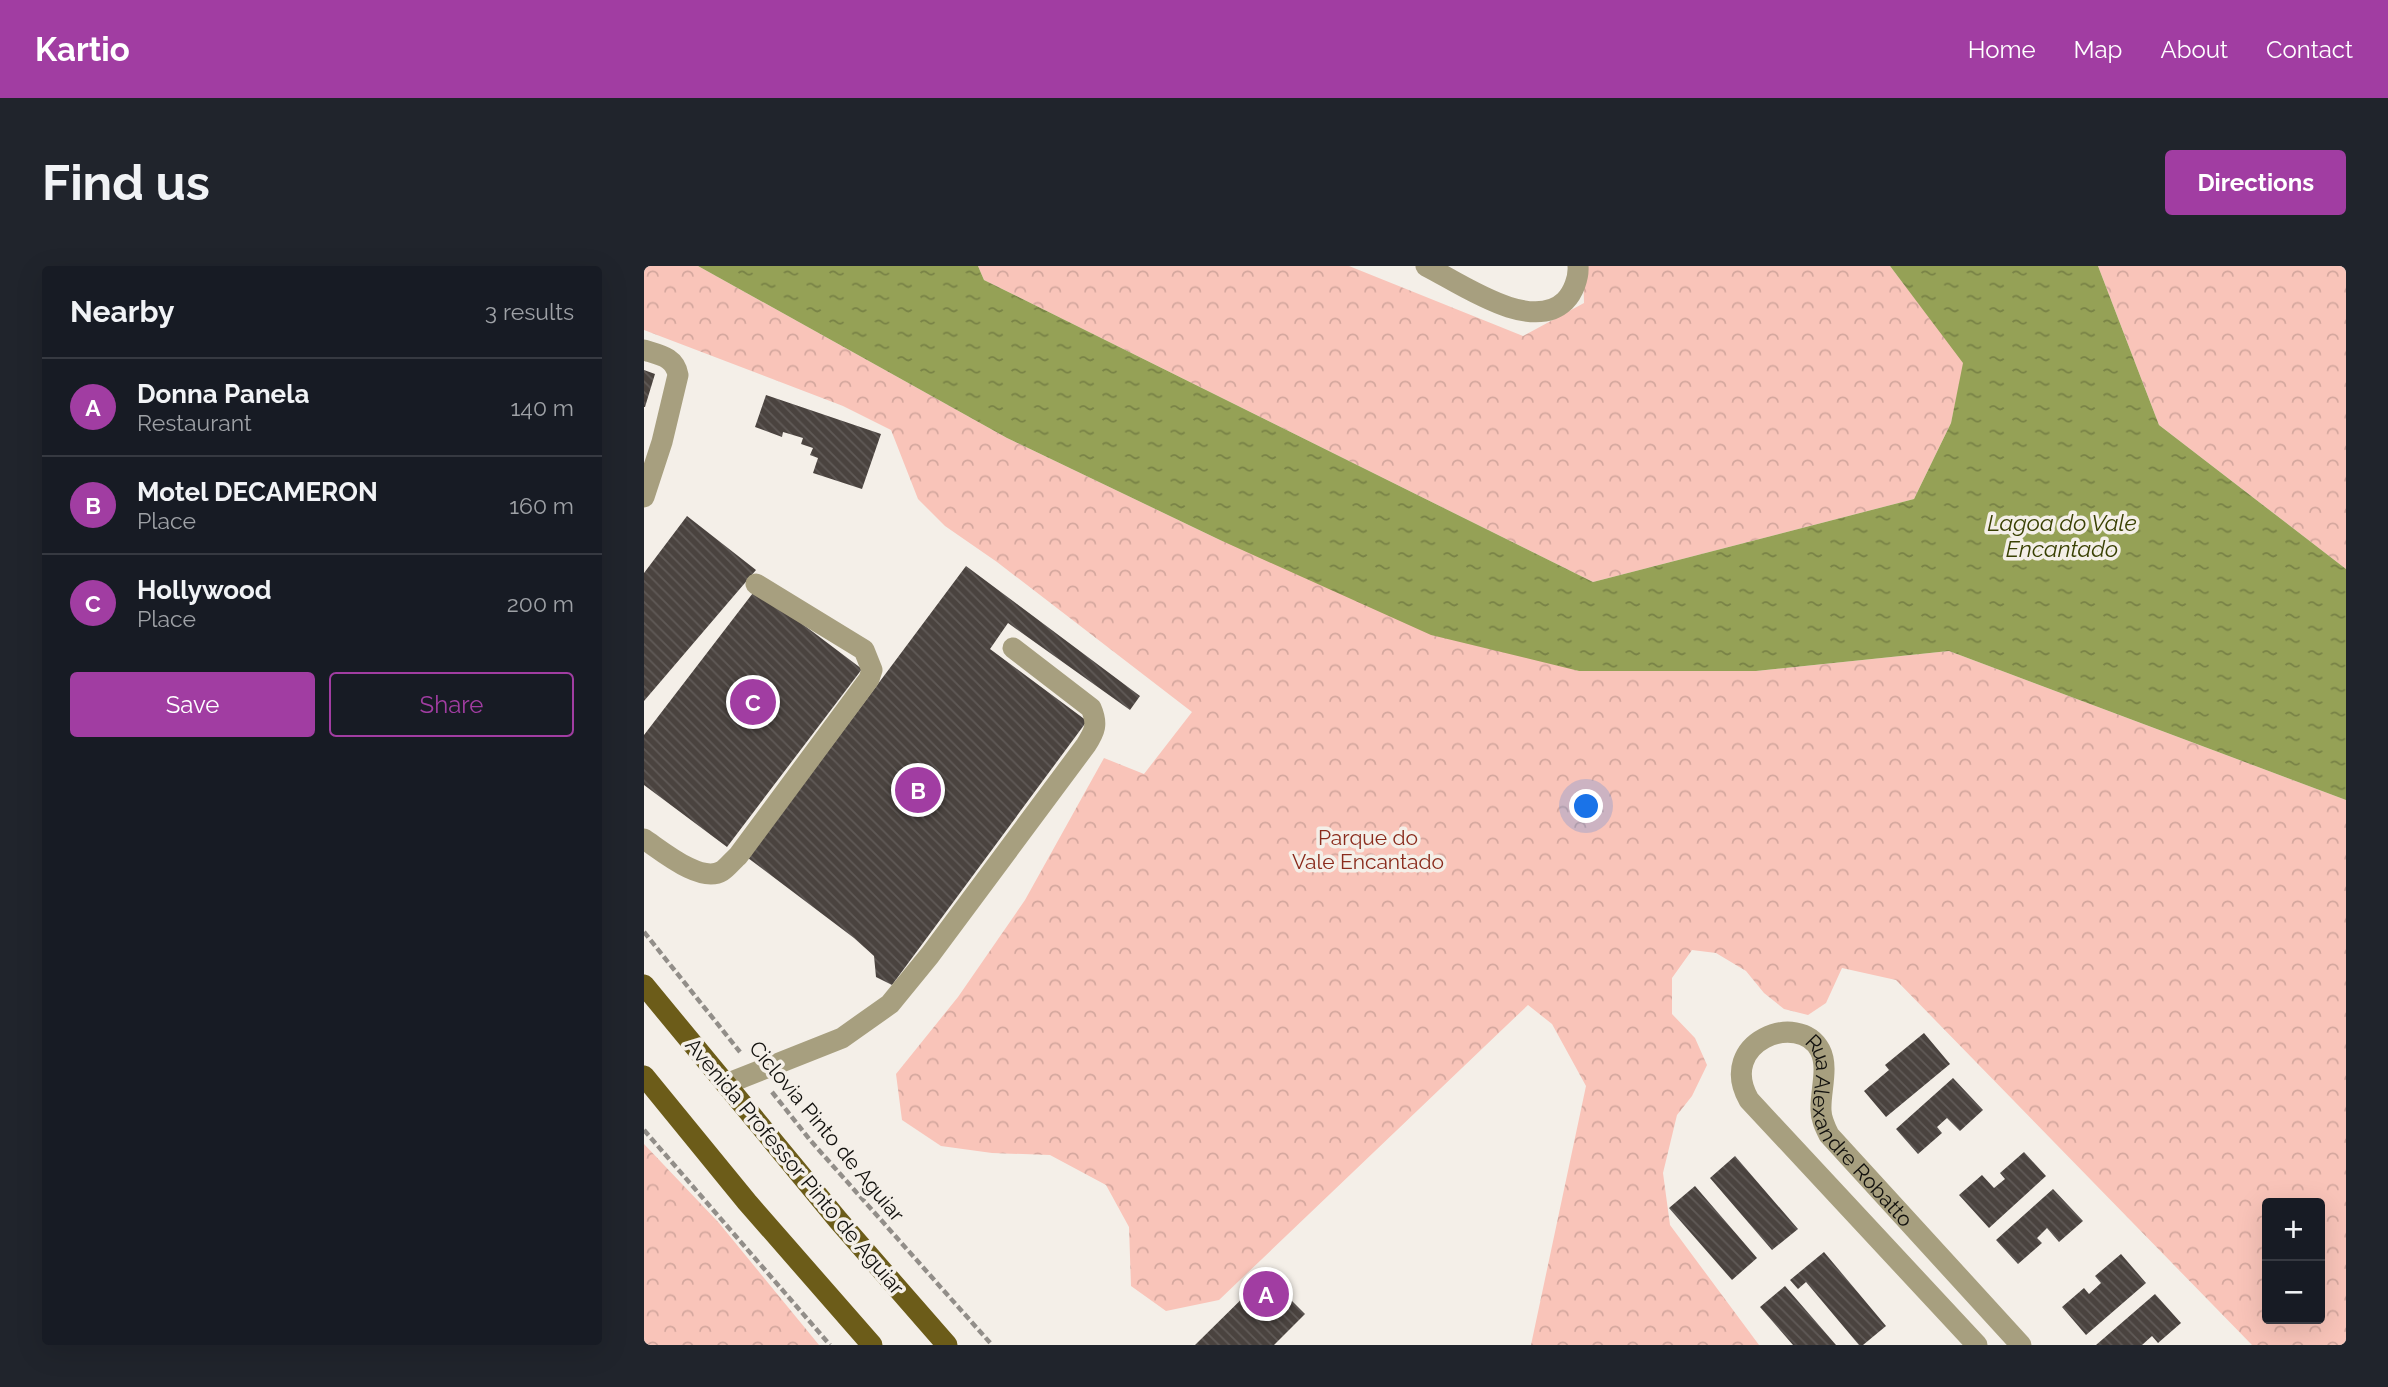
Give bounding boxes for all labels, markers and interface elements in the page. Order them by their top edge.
text: Kartio [35,30,130,69]
text: Home [1968,35,2036,64]
text: Map [2074,35,2122,64]
text: About [2160,35,2228,64]
text: Contact [2266,35,2353,64]
button: Directions [2165,150,2346,215]
text: Find us [42,154,210,211]
text: Nearby [70,294,174,329]
text: 3 results [485,298,574,325]
text: Donna Panela [137,379,309,409]
text: A [85,394,101,421]
text: 140 m [511,394,574,421]
text: Restaurant [137,409,252,436]
text: Motel DECAMERON [137,477,378,507]
text: B [85,492,101,519]
text: 160 m [509,492,574,519]
text: Place [137,507,196,534]
water label: Lagoa do Vale Encantado [1987,509,2137,562]
text: Hollywood [137,575,272,605]
text: C [85,590,101,617]
text: 200 m [507,590,574,617]
text: Place [137,605,196,632]
button: Save [70,672,315,737]
button: Share [329,672,574,737]
pin: C [730,676,776,728]
pin: B [895,764,941,816]
your location [1569,789,1603,823]
park label: Parque do Vale Encantado [1292,825,1444,874]
street label: Rua Alexandre Robatto [1801,1029,1919,1231]
street label: Avenida Professor Pinto de Aguiar [680,1033,910,1300]
street label: Ciclovia Pinto de Aguiar [744,1036,910,1227]
map controls [2262,1198,2325,1324]
button: + [2262,1198,2325,1261]
button: − [2262,1261,2325,1324]
pin: A [1243,1268,1289,1320]

